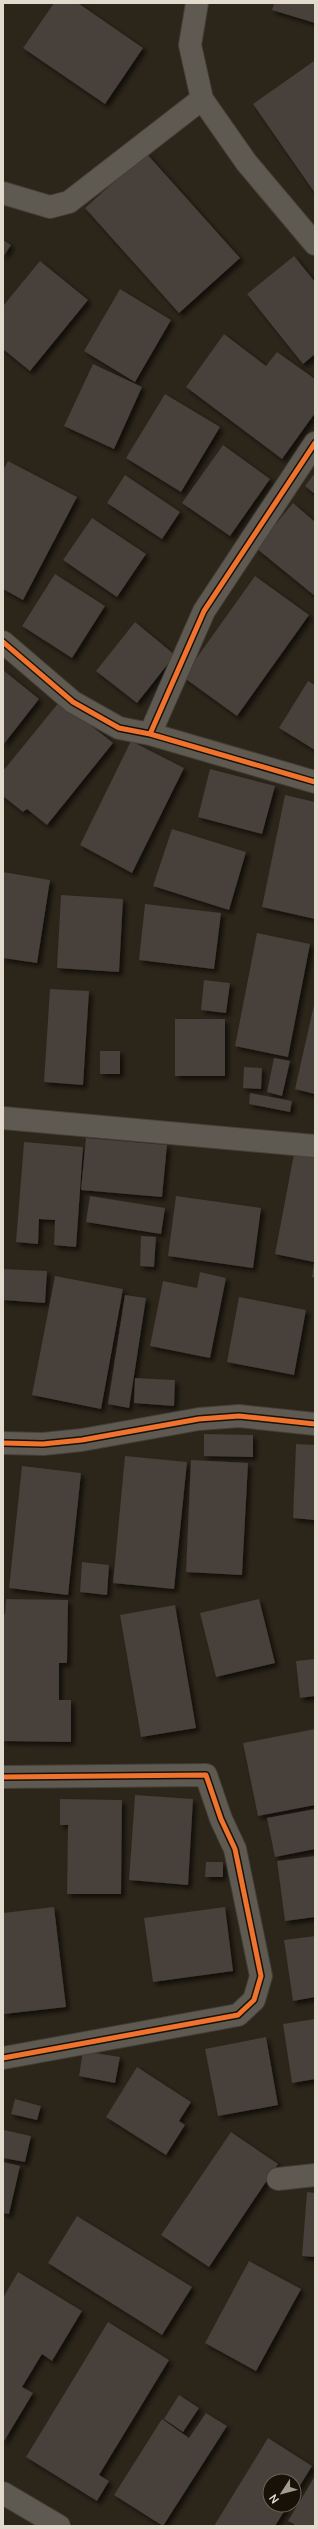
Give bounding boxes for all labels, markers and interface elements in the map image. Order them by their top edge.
north arrow [262,2473,302,2513]
text: N [265,2491,282,2507]

